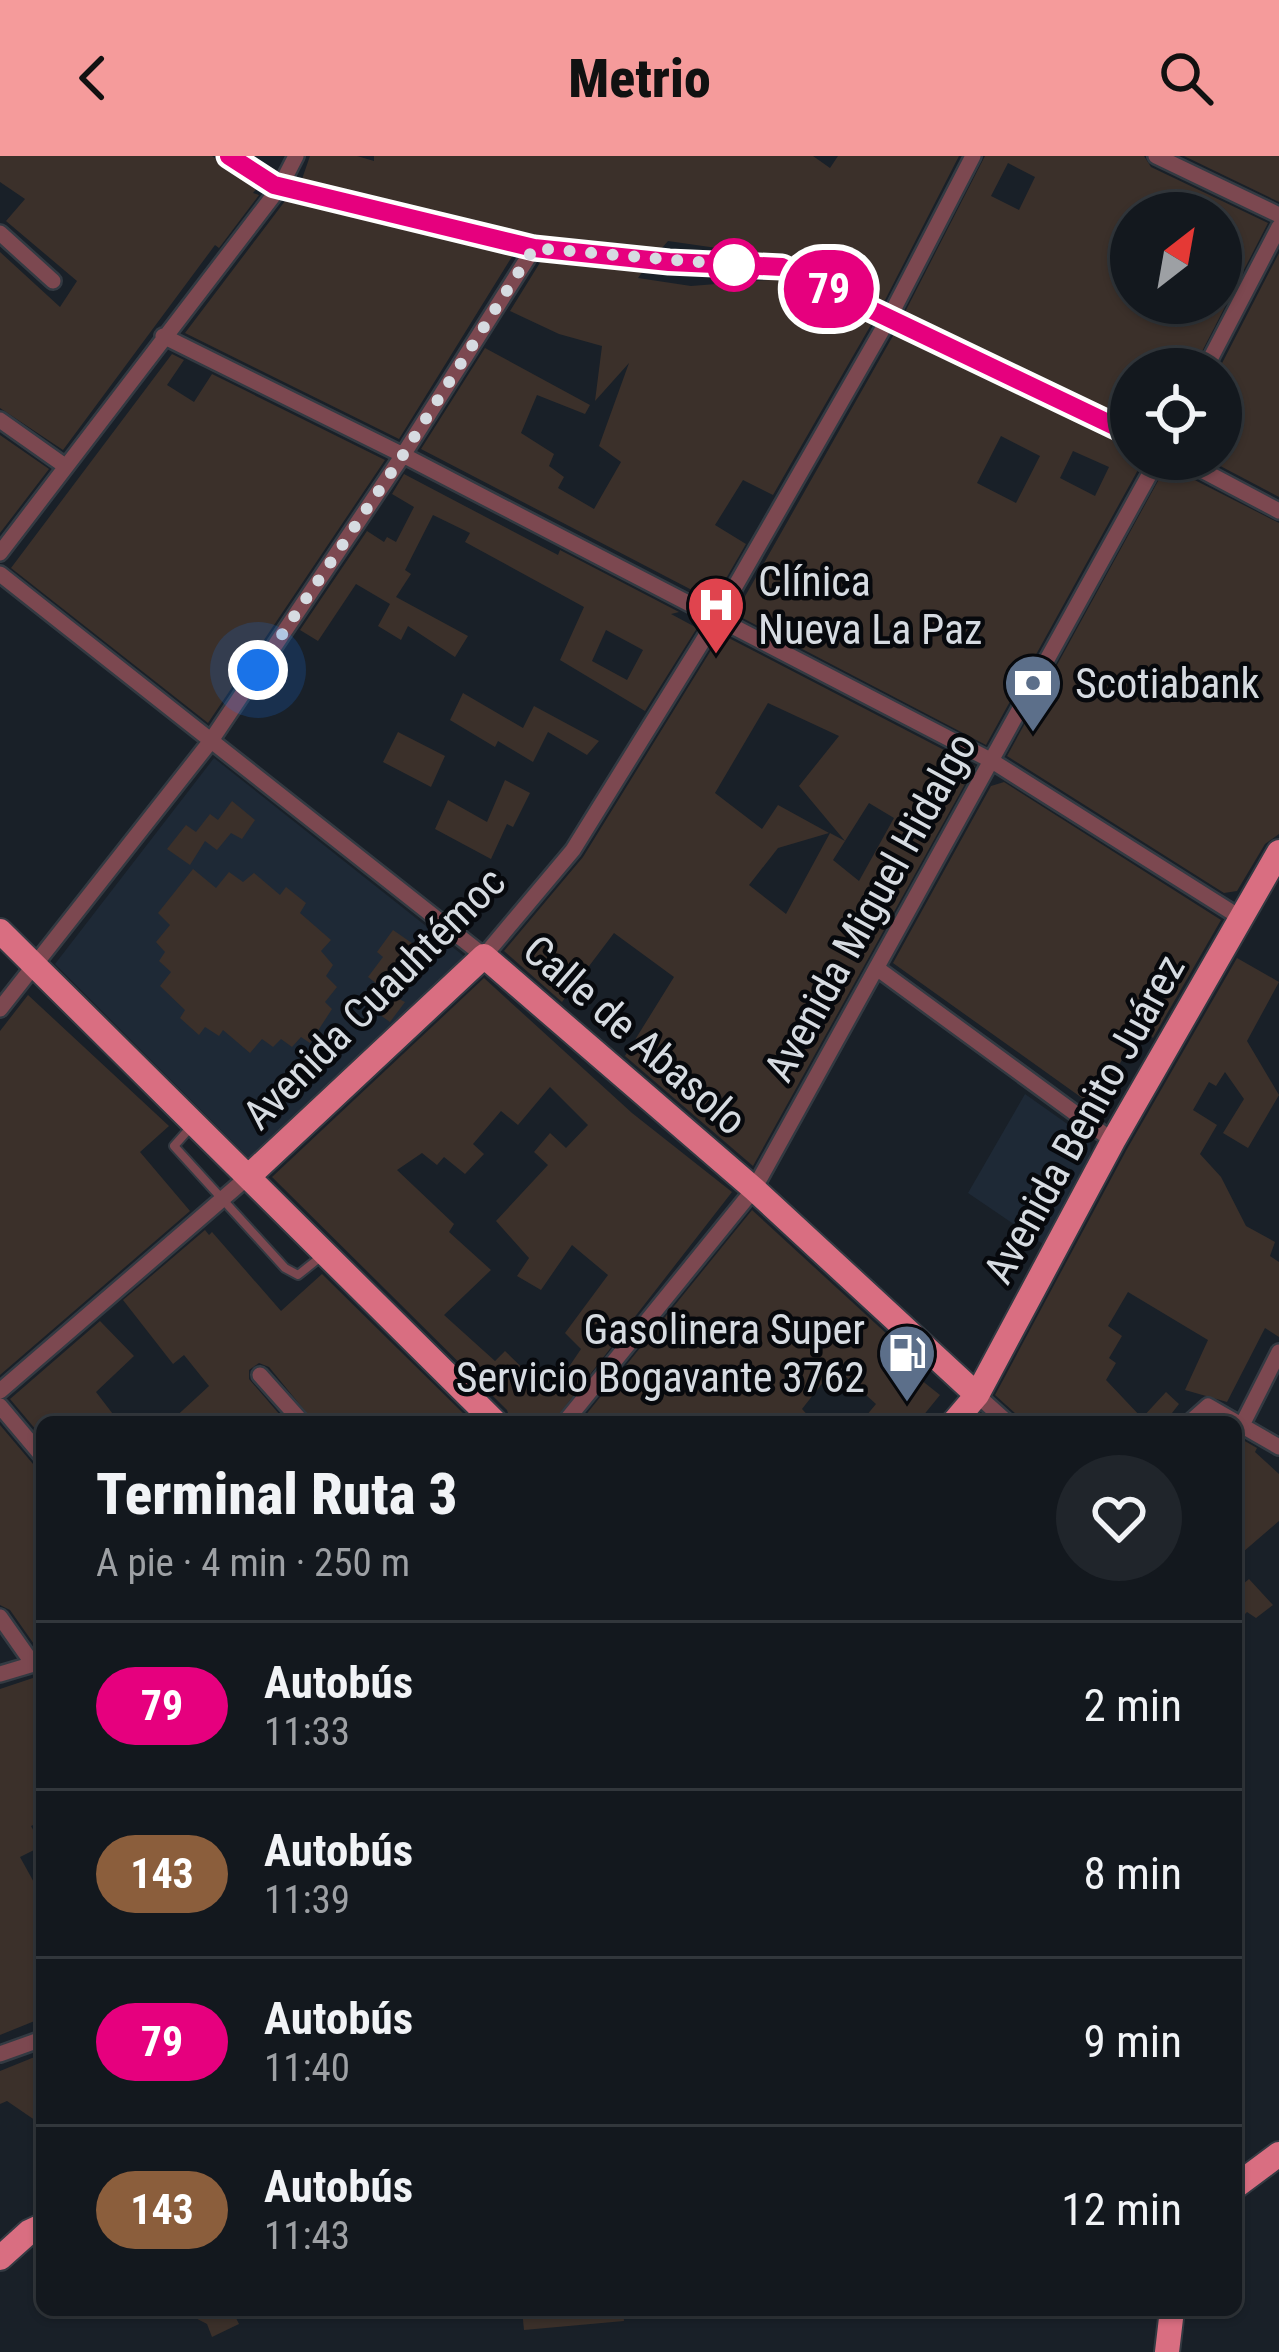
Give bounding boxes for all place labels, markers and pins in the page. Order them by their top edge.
unlabelled marker [709,240,759,290]
place label: Clínica Nueva La Paz [758,557,983,654]
hospital icon: Clínica Nueva La Paz [685,574,747,656]
bank icon: Scotiabank [1002,652,1064,734]
place label: Scotiabank [1075,659,1260,708]
place label: Gasolinera Super Servicio Bogavante 3762 [456,1305,865,1402]
fuel station icon: Gasolinera Super Servicio Bogavante 3762 [876,1322,938,1404]

